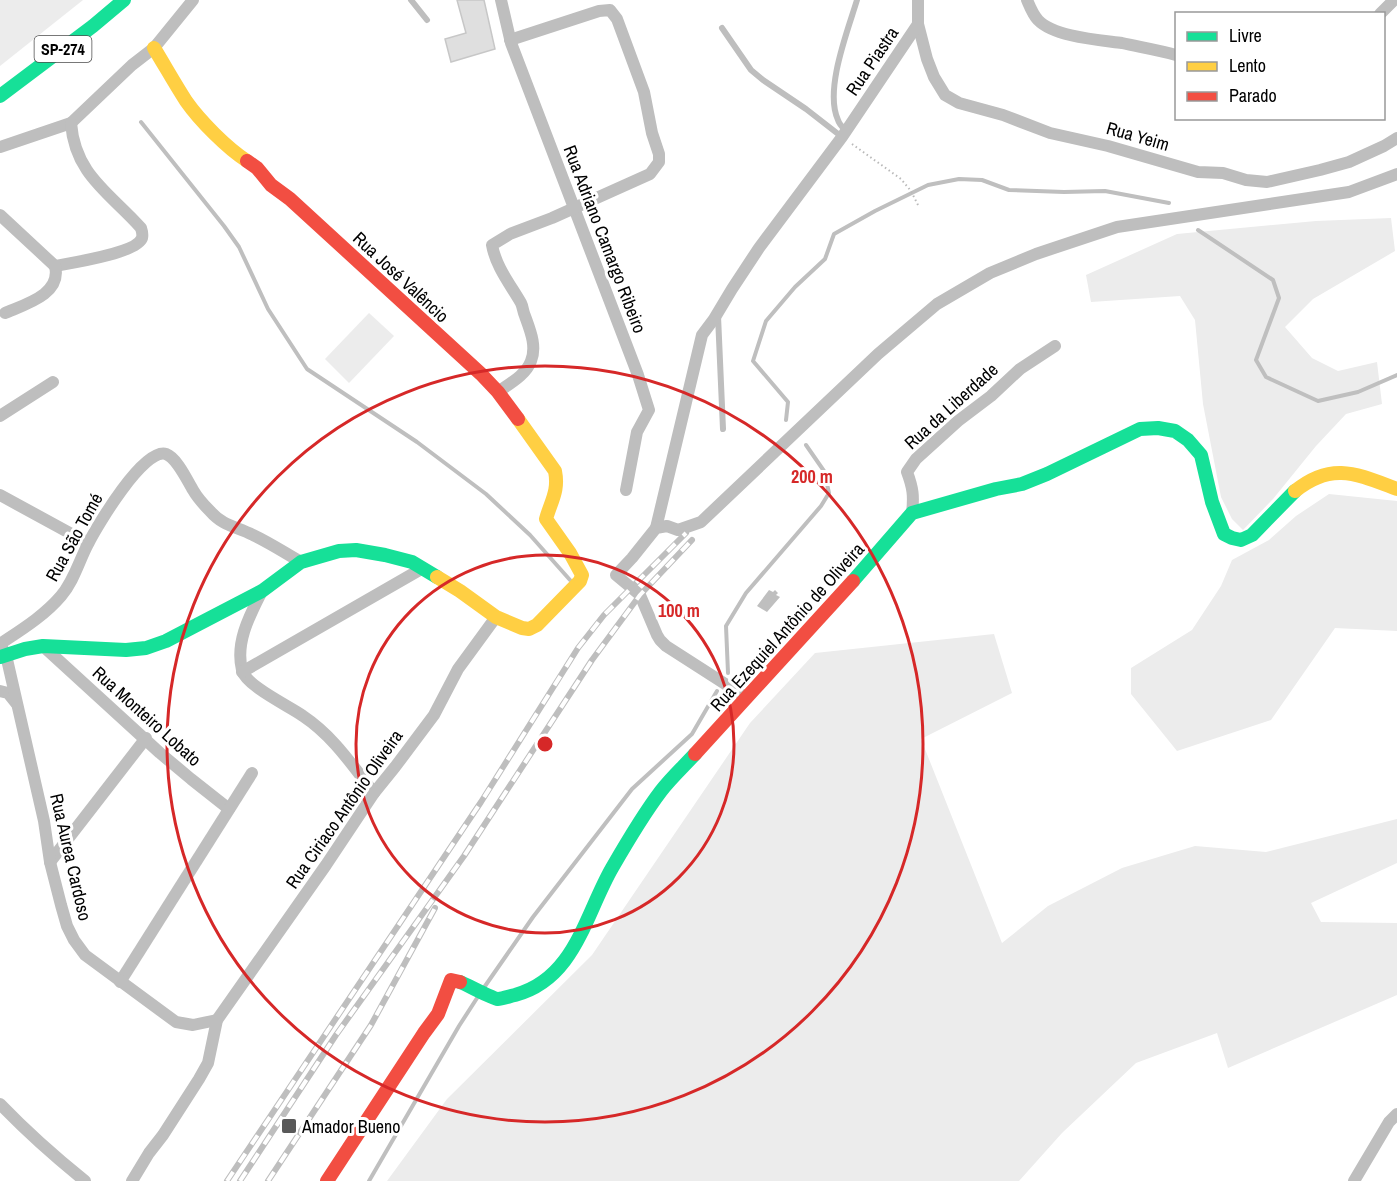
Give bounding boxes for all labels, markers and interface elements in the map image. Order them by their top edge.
legend [1175,12,1385,120]
street label: Rua Piastra [840,22,904,100]
text: Livre [1229,23,1262,48]
road number: SP-274 [34,36,92,62]
text: Lento [1229,53,1266,78]
text: Parado [1229,83,1277,108]
street label: Rua Yeim [1104,115,1172,157]
street label: Rua Adriano Camargo Ribeiro [558,141,652,337]
street label: Rua José Valêncio [348,226,454,328]
street label: Rua da Liberdade [899,357,1003,455]
text: 200 m [791,464,833,489]
street label: Rua São Tomé [39,488,109,586]
street label: Rua Ezequiel Antônio de Oliveira [704,537,870,717]
text: 100 m [658,598,700,623]
street label: Rua Monteiro Lobato [87,660,207,772]
street label: Rua Ciriaco Antônio Oliveira [280,725,408,893]
centre of rings [535,734,555,754]
street label: Rua Aurea Cardoso [44,791,98,923]
place label: Amador Bueno [301,1114,400,1139]
marker: Amador Bueno [280,1117,298,1135]

